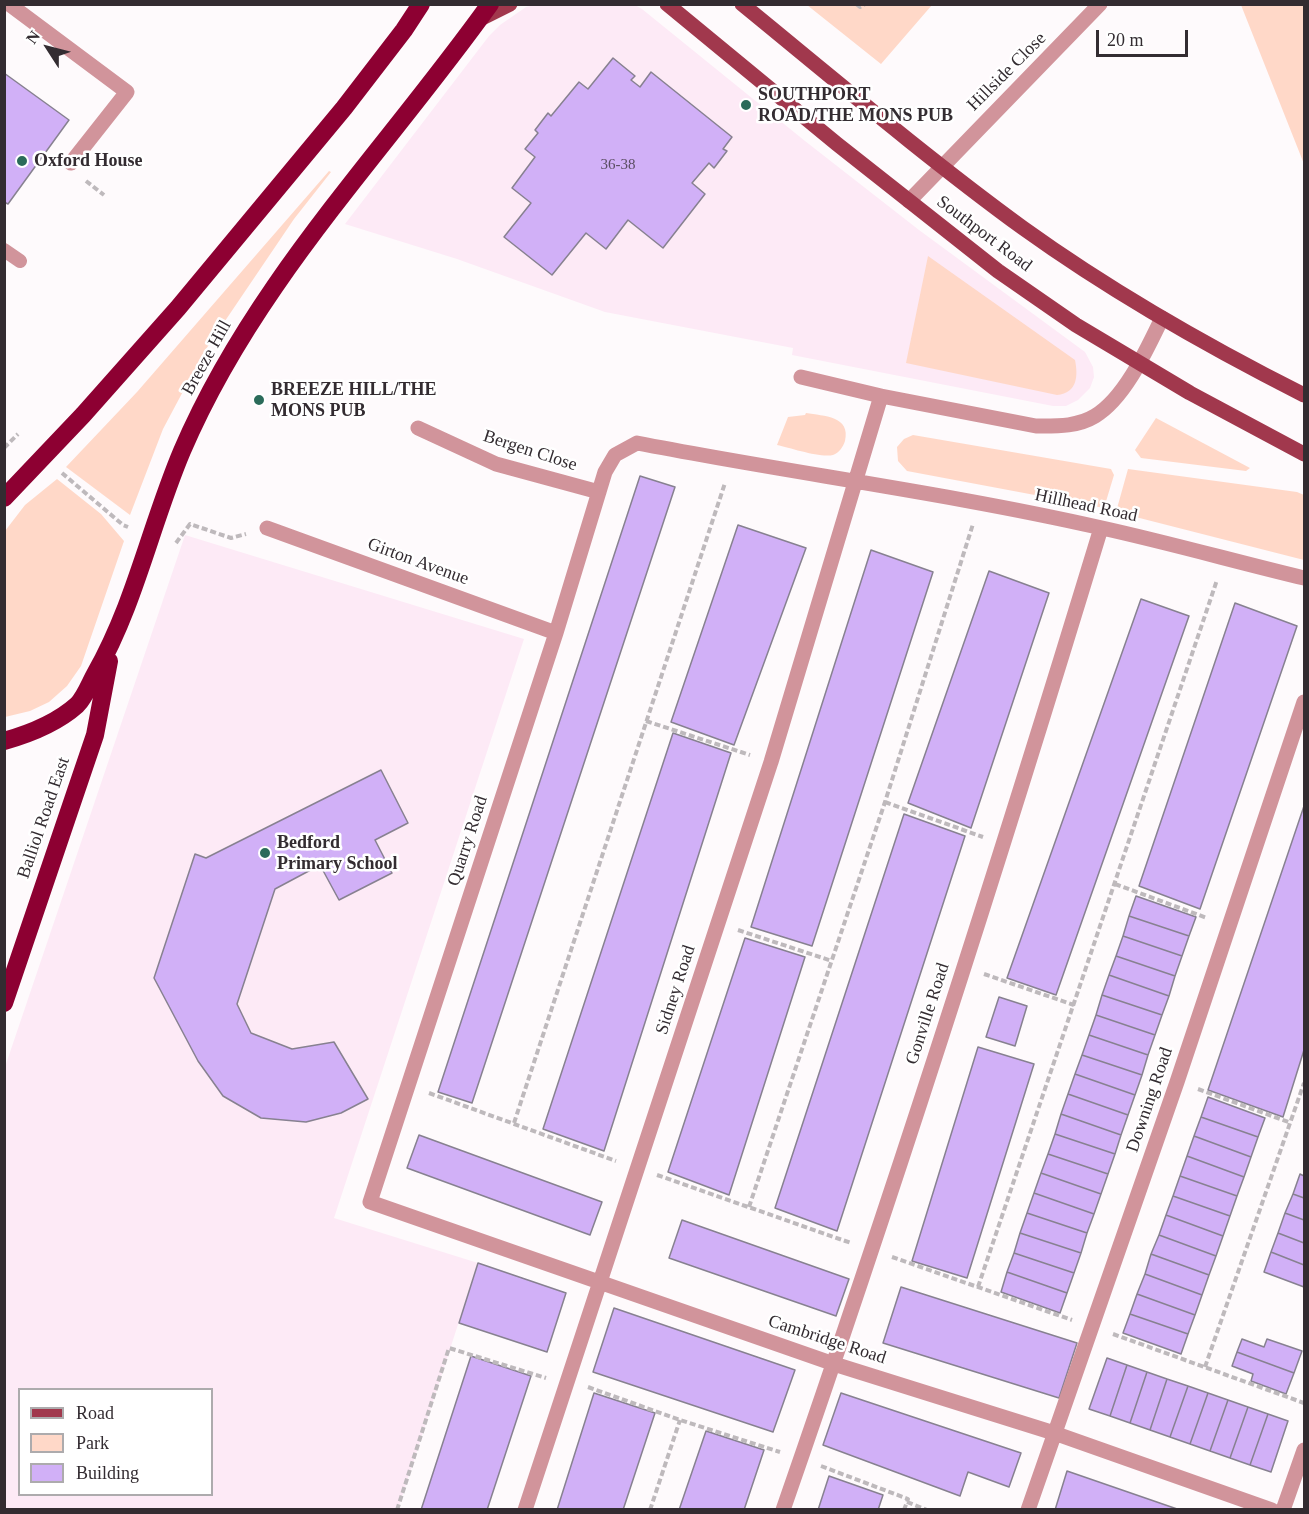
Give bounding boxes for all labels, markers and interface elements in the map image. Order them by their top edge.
north arrow [18,18,78,78]
scale bar [1099,18,1190,56]
text: N [23,27,43,47]
street label: Hillside Close [963,28,1051,116]
text: 20 m [1107,30,1144,50]
place label: SOUTHPORT ROAD/THE MONS PUB [758,84,953,127]
marker: SOUTHPORT ROAD/THE MONS PUB [739,98,753,112]
place label: Oxford House [34,150,143,172]
marker: Oxford House [15,154,29,168]
house number: 36-38 [601,156,635,174]
street label: Southport Road [932,191,1036,277]
street label: Breeze Hill [178,317,236,399]
place label: BREEZE HILL/THE MONS PUB [271,379,437,422]
marker: BREEZE HILL/THE MONS PUB [252,393,266,407]
street label: Bergen Close [480,426,580,476]
street label: Hillhead Road [1033,485,1139,527]
street label: Girton Avenue [364,534,472,590]
street label: Balliol Road East [13,754,75,882]
street label: Quarry Road [443,793,493,889]
place label: Bedford Primary School [277,832,397,874]
marker: Bedford Primary School [258,846,272,860]
street label: Sidney Road [651,943,701,1037]
street label: Gonville Road [901,961,955,1067]
street label: Downing Road [1122,1045,1178,1155]
street label: Cambridge Road [765,1311,889,1369]
legend [18,1388,213,1496]
text: Road [76,1403,114,1423]
text: Park [76,1433,109,1453]
text: Building [76,1463,139,1483]

